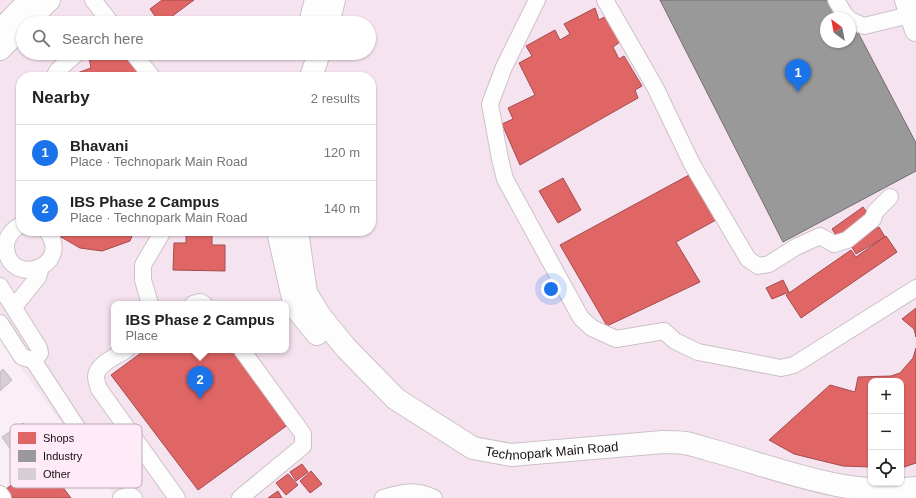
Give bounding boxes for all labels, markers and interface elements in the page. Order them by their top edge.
north arrow [820,12,856,48]
search box [16,16,376,60]
icon: search [30,27,52,49]
text: Search here [62,30,144,47]
pin: 1 [785,59,811,92]
text: Nearby [32,88,90,107]
text: 2 results [311,91,360,106]
text: Bhavani [70,137,128,154]
text: 1 [41,145,49,160]
text: 120 m [324,145,360,160]
text: Place · Technopark Main Road [70,154,248,169]
text: IBS Phase 2 Campus [70,193,219,210]
text: 2 [41,201,49,216]
text: 140 m [324,201,360,216]
text: Place · Technopark Main Road [70,210,248,225]
your location [541,279,561,299]
popup [111,301,289,353]
text: IBS Phase 2 Campus [125,311,275,328]
text: Place [125,328,158,343]
pin: 2 [187,366,213,399]
map controls [868,378,904,486]
button: + [868,378,904,414]
button: − [868,414,904,450]
legend [10,424,142,488]
text: Shops [43,432,75,444]
street label: Technopark Main Road [484,439,619,463]
text: Industry [43,450,83,462]
button: locate [868,450,904,486]
text: Other [43,468,71,480]

